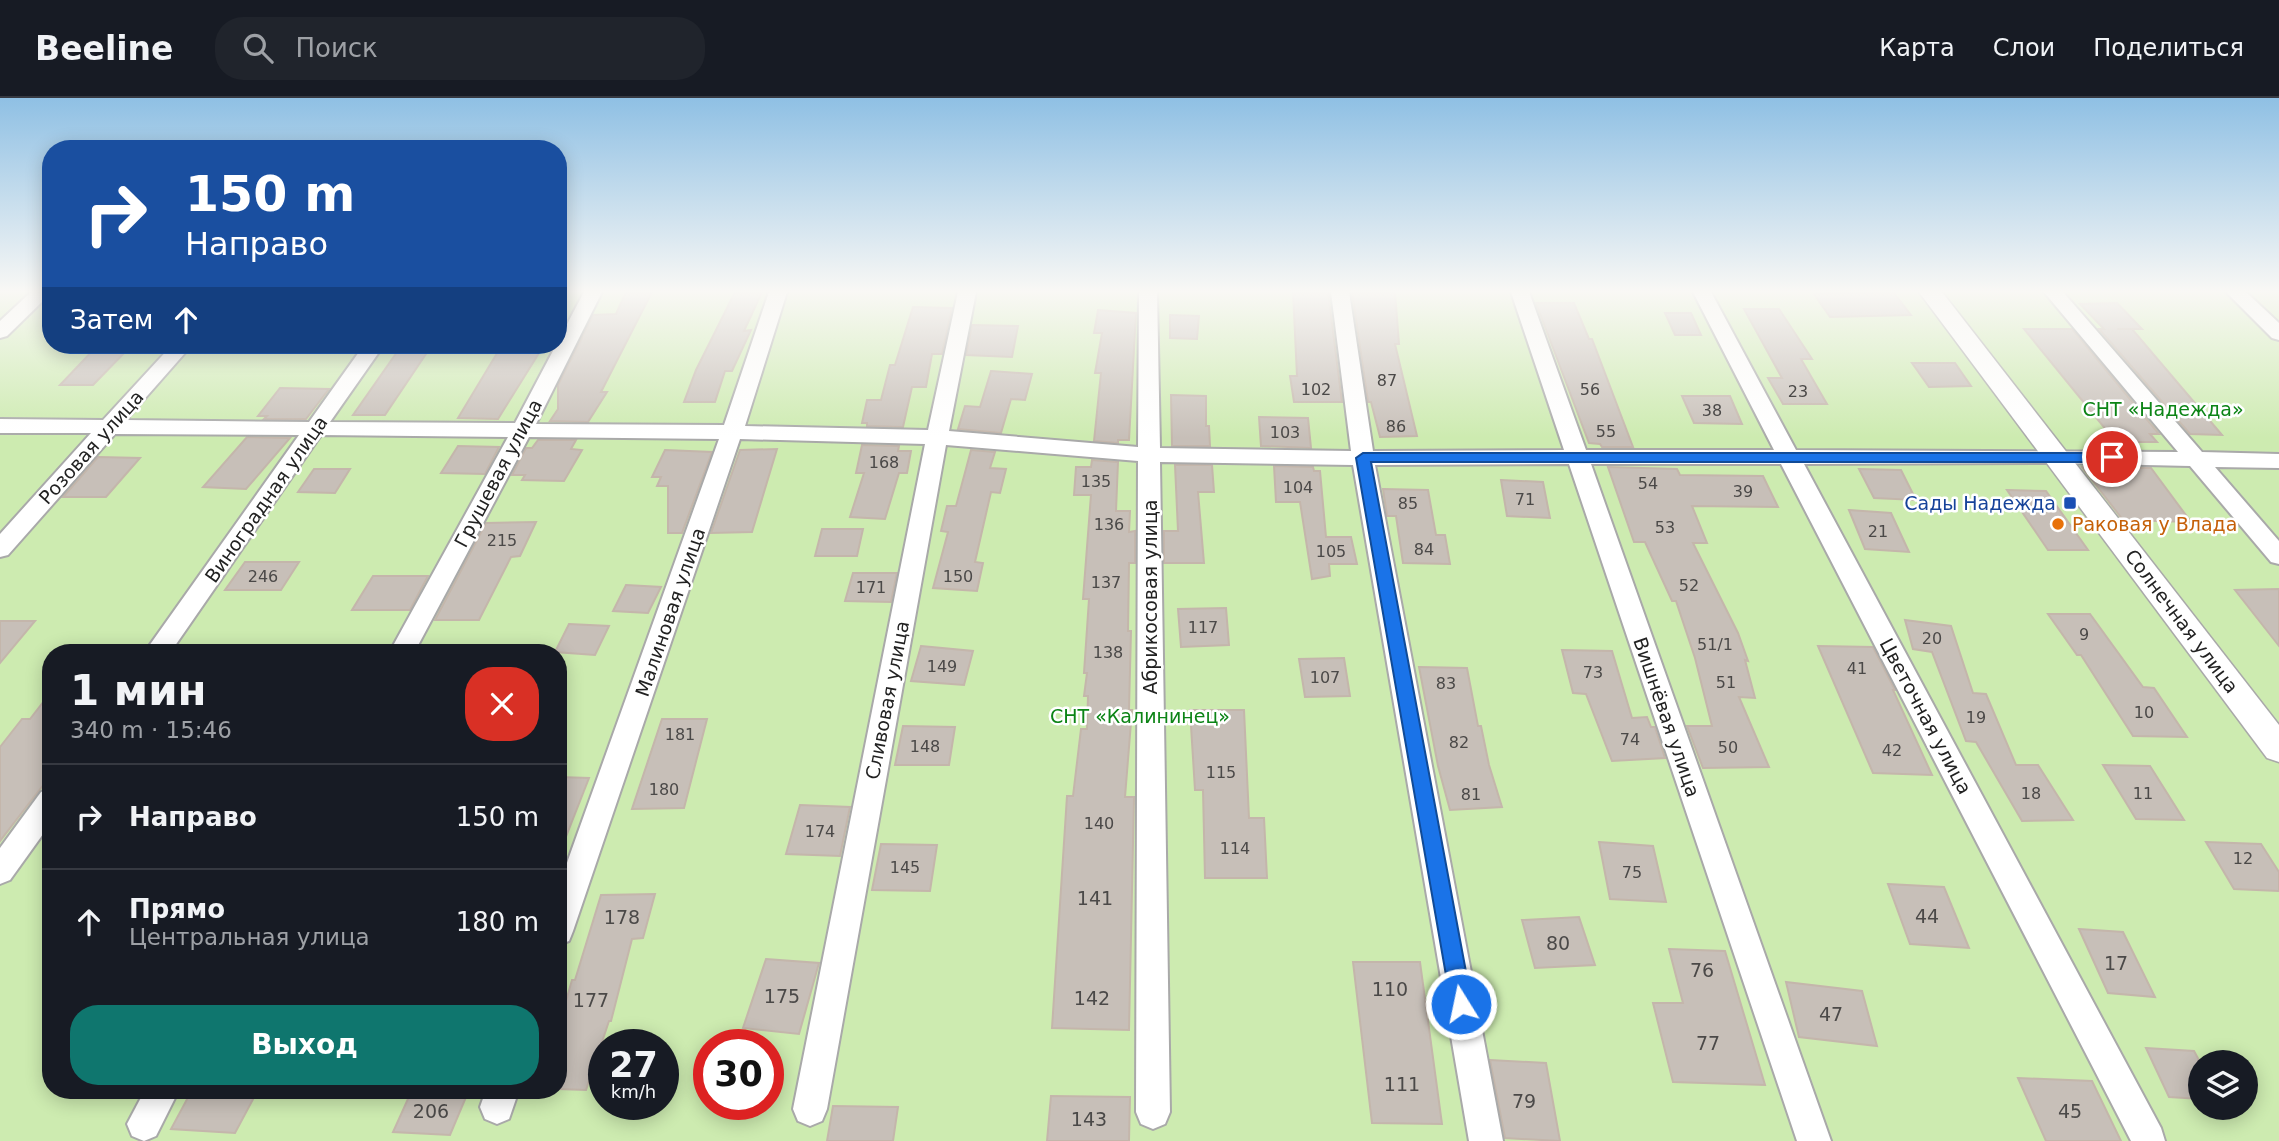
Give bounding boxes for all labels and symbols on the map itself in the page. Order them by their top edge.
house number: 87 [1377,371,1397,390]
house number: 102 [1301,380,1331,399]
house number: 56 [1580,380,1600,399]
house number: 23 [1788,382,1808,401]
street label: Розовая улица [34,386,148,508]
street label: Грушевая улица [450,395,546,551]
park label: СНТ «Надежда» [2082,398,2244,420]
house number: 38 [1702,401,1722,420]
street label: Виноградная улица [200,412,332,586]
house number: 86 [1386,417,1406,436]
house number: 55 [1596,422,1616,441]
house number: 103 [1270,423,1300,442]
pin [2082,427,2142,487]
house number: 168 [869,453,899,472]
house number: 135 [1081,472,1111,491]
house number: 54 [1638,474,1658,493]
house number: 104 [1283,478,1313,497]
house number: 39 [1733,482,1753,501]
house number: 71 [1515,490,1535,509]
place label: Сады Надежда [1904,492,2056,514]
house number: 85 [1398,494,1418,513]
marker: Сады Надежда [2062,495,2078,511]
street label: Абрикосовая улица [1139,500,1161,694]
place label: Раковая у Влада [2072,513,2237,535]
house number: 136 [1094,515,1124,534]
marker: Раковая у Влада [2050,516,2066,532]
house number: 53 [1655,518,1675,537]
house number: 21 [1868,522,1888,541]
street label: Малиновая улица [631,525,709,699]
house number: 215 [487,531,517,550]
house number: 84 [1414,540,1434,559]
house number: 105 [1316,542,1346,561]
street label: Солнечная улица [2121,545,2243,697]
house number: 246 [248,567,278,586]
house number: 150 [943,567,973,586]
house number: 137 [1091,573,1121,592]
house number: 52 [1679,576,1699,595]
house number: 171 [856,578,886,597]
house number: 117 [1188,618,1218,637]
street label: Сливовая улица [861,619,913,781]
house number: 9 [2079,625,2089,644]
house number: 20 [1922,629,1942,648]
street label: Вишнёвая улица [1629,634,1705,800]
street label: Цветочная улица [1876,634,1976,798]
house number: 51/1 [1697,635,1733,654]
house number: 138 [1093,643,1123,662]
house number: 149 [927,657,957,676]
house number: 41 [1847,659,1867,678]
house number: 73 [1583,663,1603,682]
house number: 107 [1310,668,1340,687]
house number: 51 [1716,673,1736,692]
house number: 83 [1436,674,1456,693]
house number: 10 [2134,703,2154,722]
park label: СНТ «Калининец» [1050,705,1230,727]
house number: 19 [1966,708,1986,727]
house number: 181 [665,725,695,744]
house number: 74 [1620,730,1640,749]
house number: 82 [1449,733,1469,752]
house number: 148 [910,737,940,756]
house number: 50 [1718,738,1738,757]
house number: 42 [1882,741,1902,760]
house number: 115 [1206,763,1236,782]
house number: 180 [649,780,679,799]
house number: 18 [2021,784,2041,803]
house number: 11 [2133,784,2153,803]
house number: 81 [1461,785,1481,804]
house number: 140 [1084,814,1114,833]
house number: 174 [805,822,835,841]
house number: 114 [1220,839,1250,858]
house number: 12 [2233,849,2253,868]
house number: 145 [890,858,920,877]
house number: 75 [1622,863,1642,882]
house number: 141 [1077,887,1113,909]
house number: 44 [1915,905,1939,927]
house number: 178 [604,906,640,928]
house number: 80 [1546,932,1570,954]
house number: 17 [2104,952,2128,974]
house number: 76 [1690,959,1714,981]
position arrow [1424,967,1498,1041]
house number: 110 [1372,978,1408,1000]
house number: 175 [764,985,800,1007]
house number: 142 [1074,987,1110,1009]
house number: 177 [573,989,609,1011]
house number: 47 [1819,1003,1843,1025]
speed limit sign: 30 [693,1029,784,1120]
house number: 77 [1696,1032,1720,1054]
house number: 111 [1384,1073,1420,1095]
house number: 79 [1512,1090,1536,1112]
house number: 206 [413,1100,449,1122]
house number: 45 [2058,1100,2082,1122]
house number: 143 [1071,1108,1107,1130]

